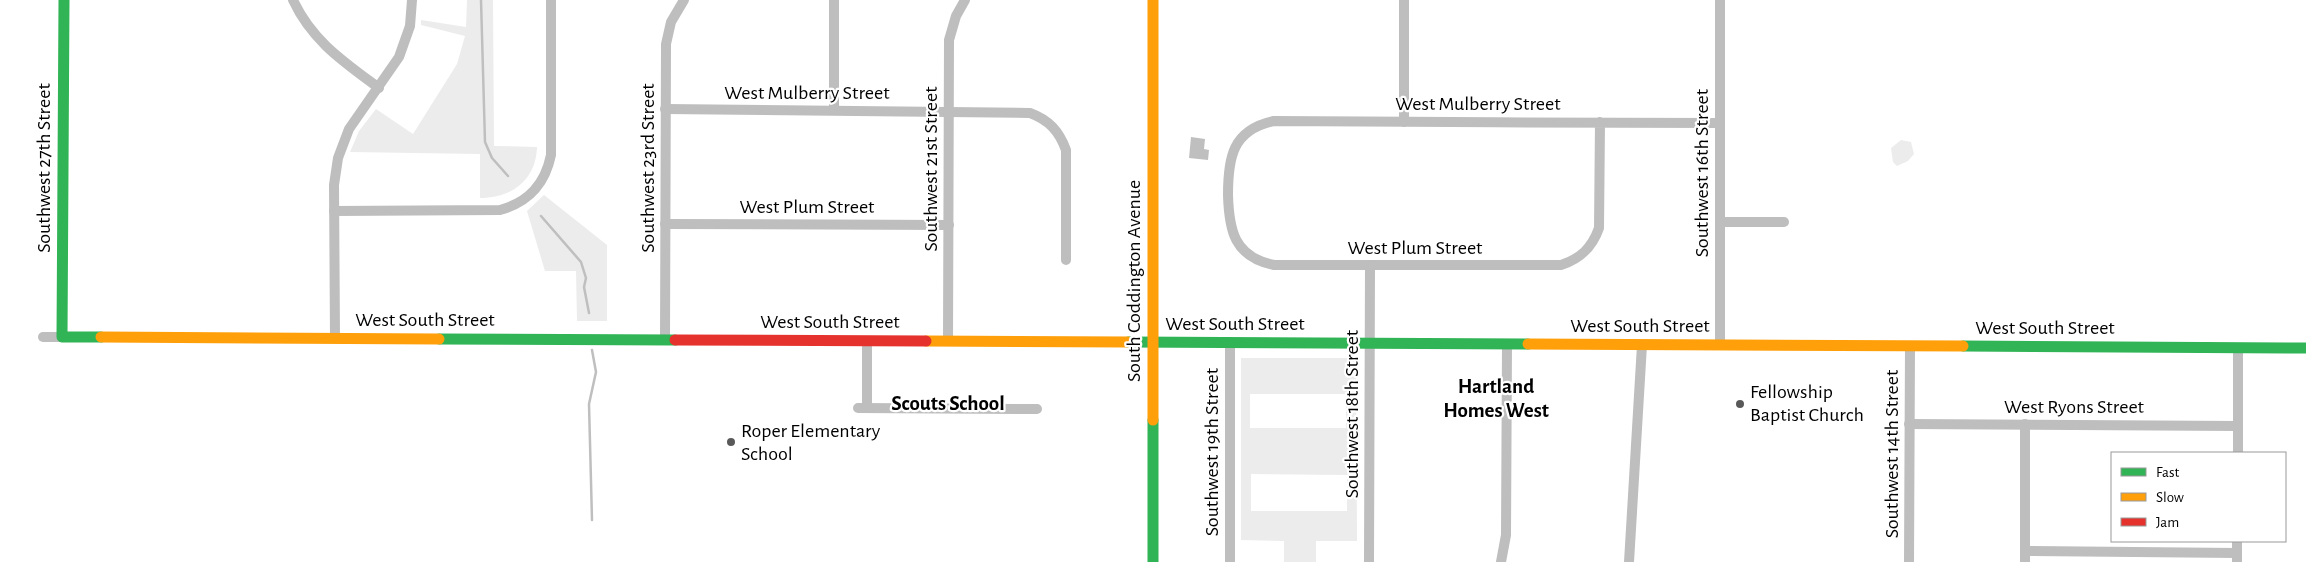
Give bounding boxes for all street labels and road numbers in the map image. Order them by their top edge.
street label: Southwest 27th Street [34,83,54,253]
street label: Southwest 23rd Street [638,83,658,253]
street label: West Mulberry Street [724,83,890,103]
street label: Southwest 21st Street [921,86,941,252]
street label: Southwest 16th Street [1692,88,1712,257]
street label: West Mulberry Street [1395,94,1561,114]
street label: South Coddington Avenue [1124,180,1144,382]
street label: West Plum Street [740,197,875,217]
street label: West Plum Street [1348,238,1483,258]
street label: West South Street [355,310,495,330]
street label: West South Street [760,312,900,332]
street label: West South Street [1165,314,1305,334]
street label: West South Street [1570,316,1710,336]
street label: West South Street [1975,318,2115,338]
street label: Southwest 18th Street [1342,329,1362,498]
street label: Southwest 19th Street [1202,367,1222,536]
street label: Southwest 14th Street [1882,369,1902,538]
street label: West Ryons Street [2004,397,2145,417]

